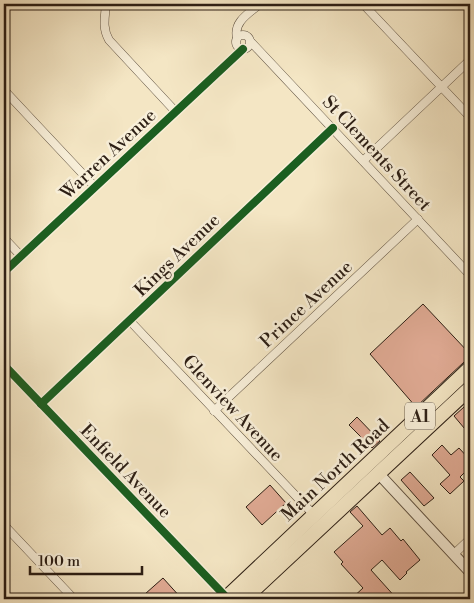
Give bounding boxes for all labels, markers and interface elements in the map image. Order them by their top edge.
street label: St Clements Street [317,91,436,216]
street label: Warren Avenue [55,104,161,205]
street label: Kings Avenue [130,209,225,302]
street label: Prince Avenue [255,256,357,353]
street label: Glenview Avenue [177,350,288,467]
road number: A1 [405,402,435,430]
street label: Main North Road [276,414,395,526]
street label: Enfield Avenue [75,420,176,523]
scale bar [30,543,142,575]
text: 100 m [38,552,80,571]

